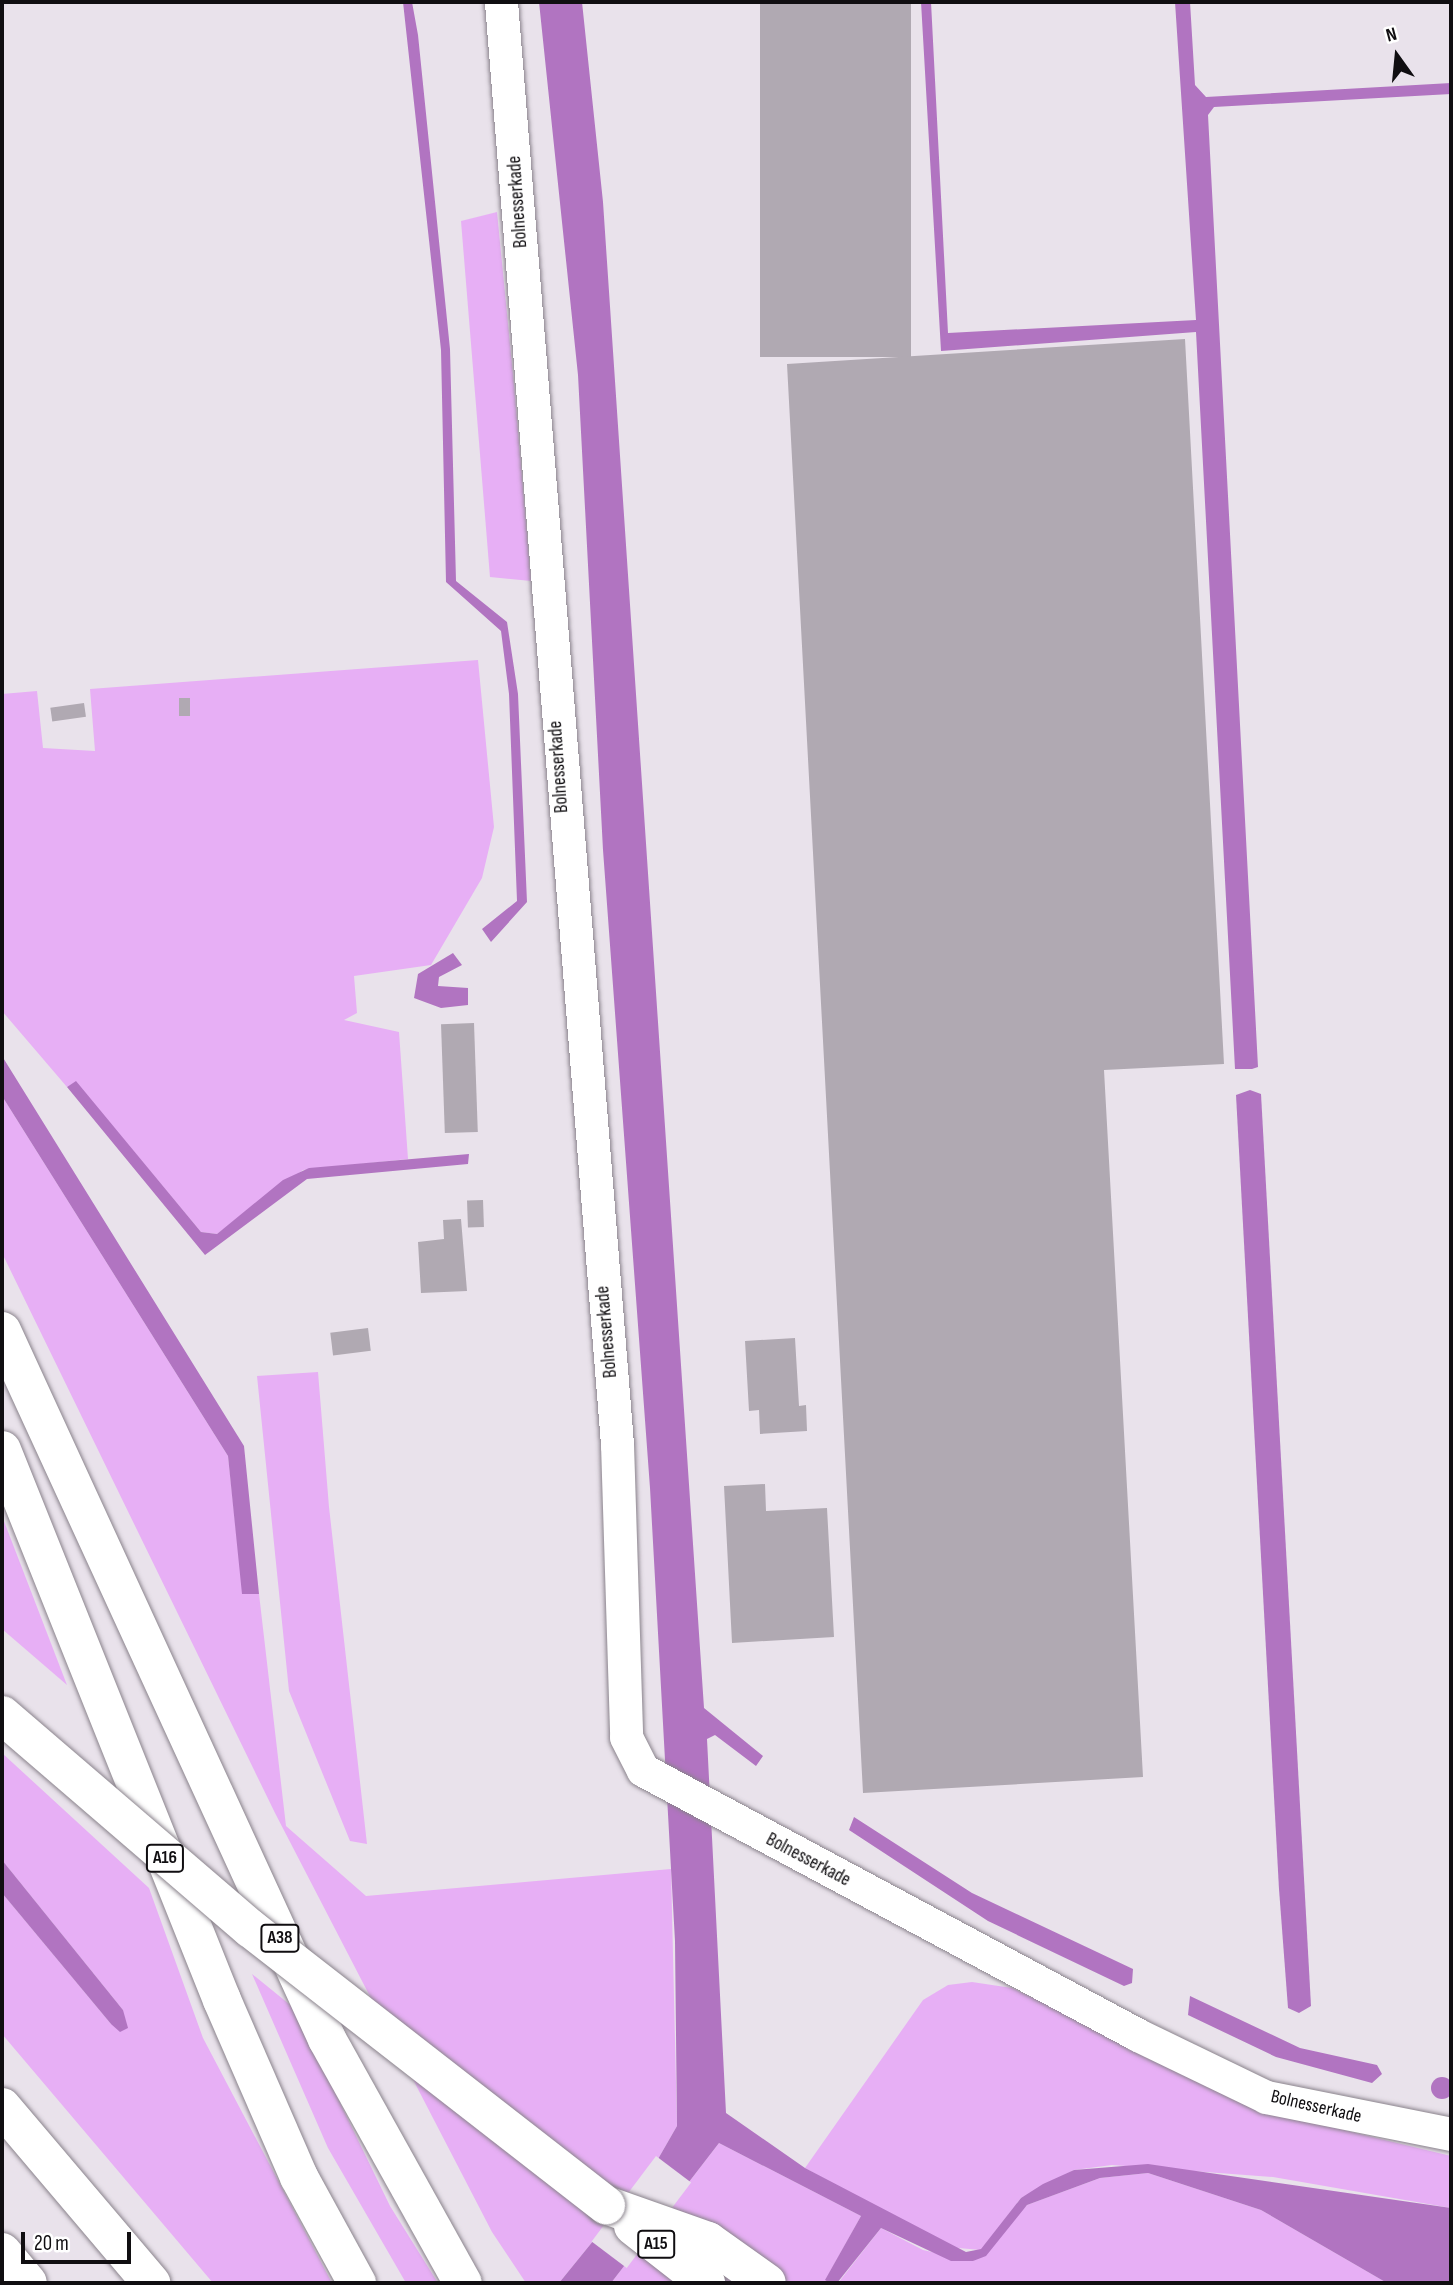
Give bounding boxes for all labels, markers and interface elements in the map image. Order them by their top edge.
north arrow [1362,21,1432,91]
text: N [1384,23,1399,48]
street label: Bolnesserkade [503,155,533,249]
street label: Bolnesserkade [544,720,574,814]
street label: Bolnesserkade [592,1285,622,1379]
street label: Bolnesserkade [762,1828,854,1892]
road number: A16 [146,1844,184,1872]
road number: A38 [259,1924,301,1952]
street label: Bolnesserkade [1268,2086,1364,2128]
scale bar [24,2218,135,2262]
road number: A15 [637,2230,675,2258]
text: 20 m [34,2231,69,2256]

